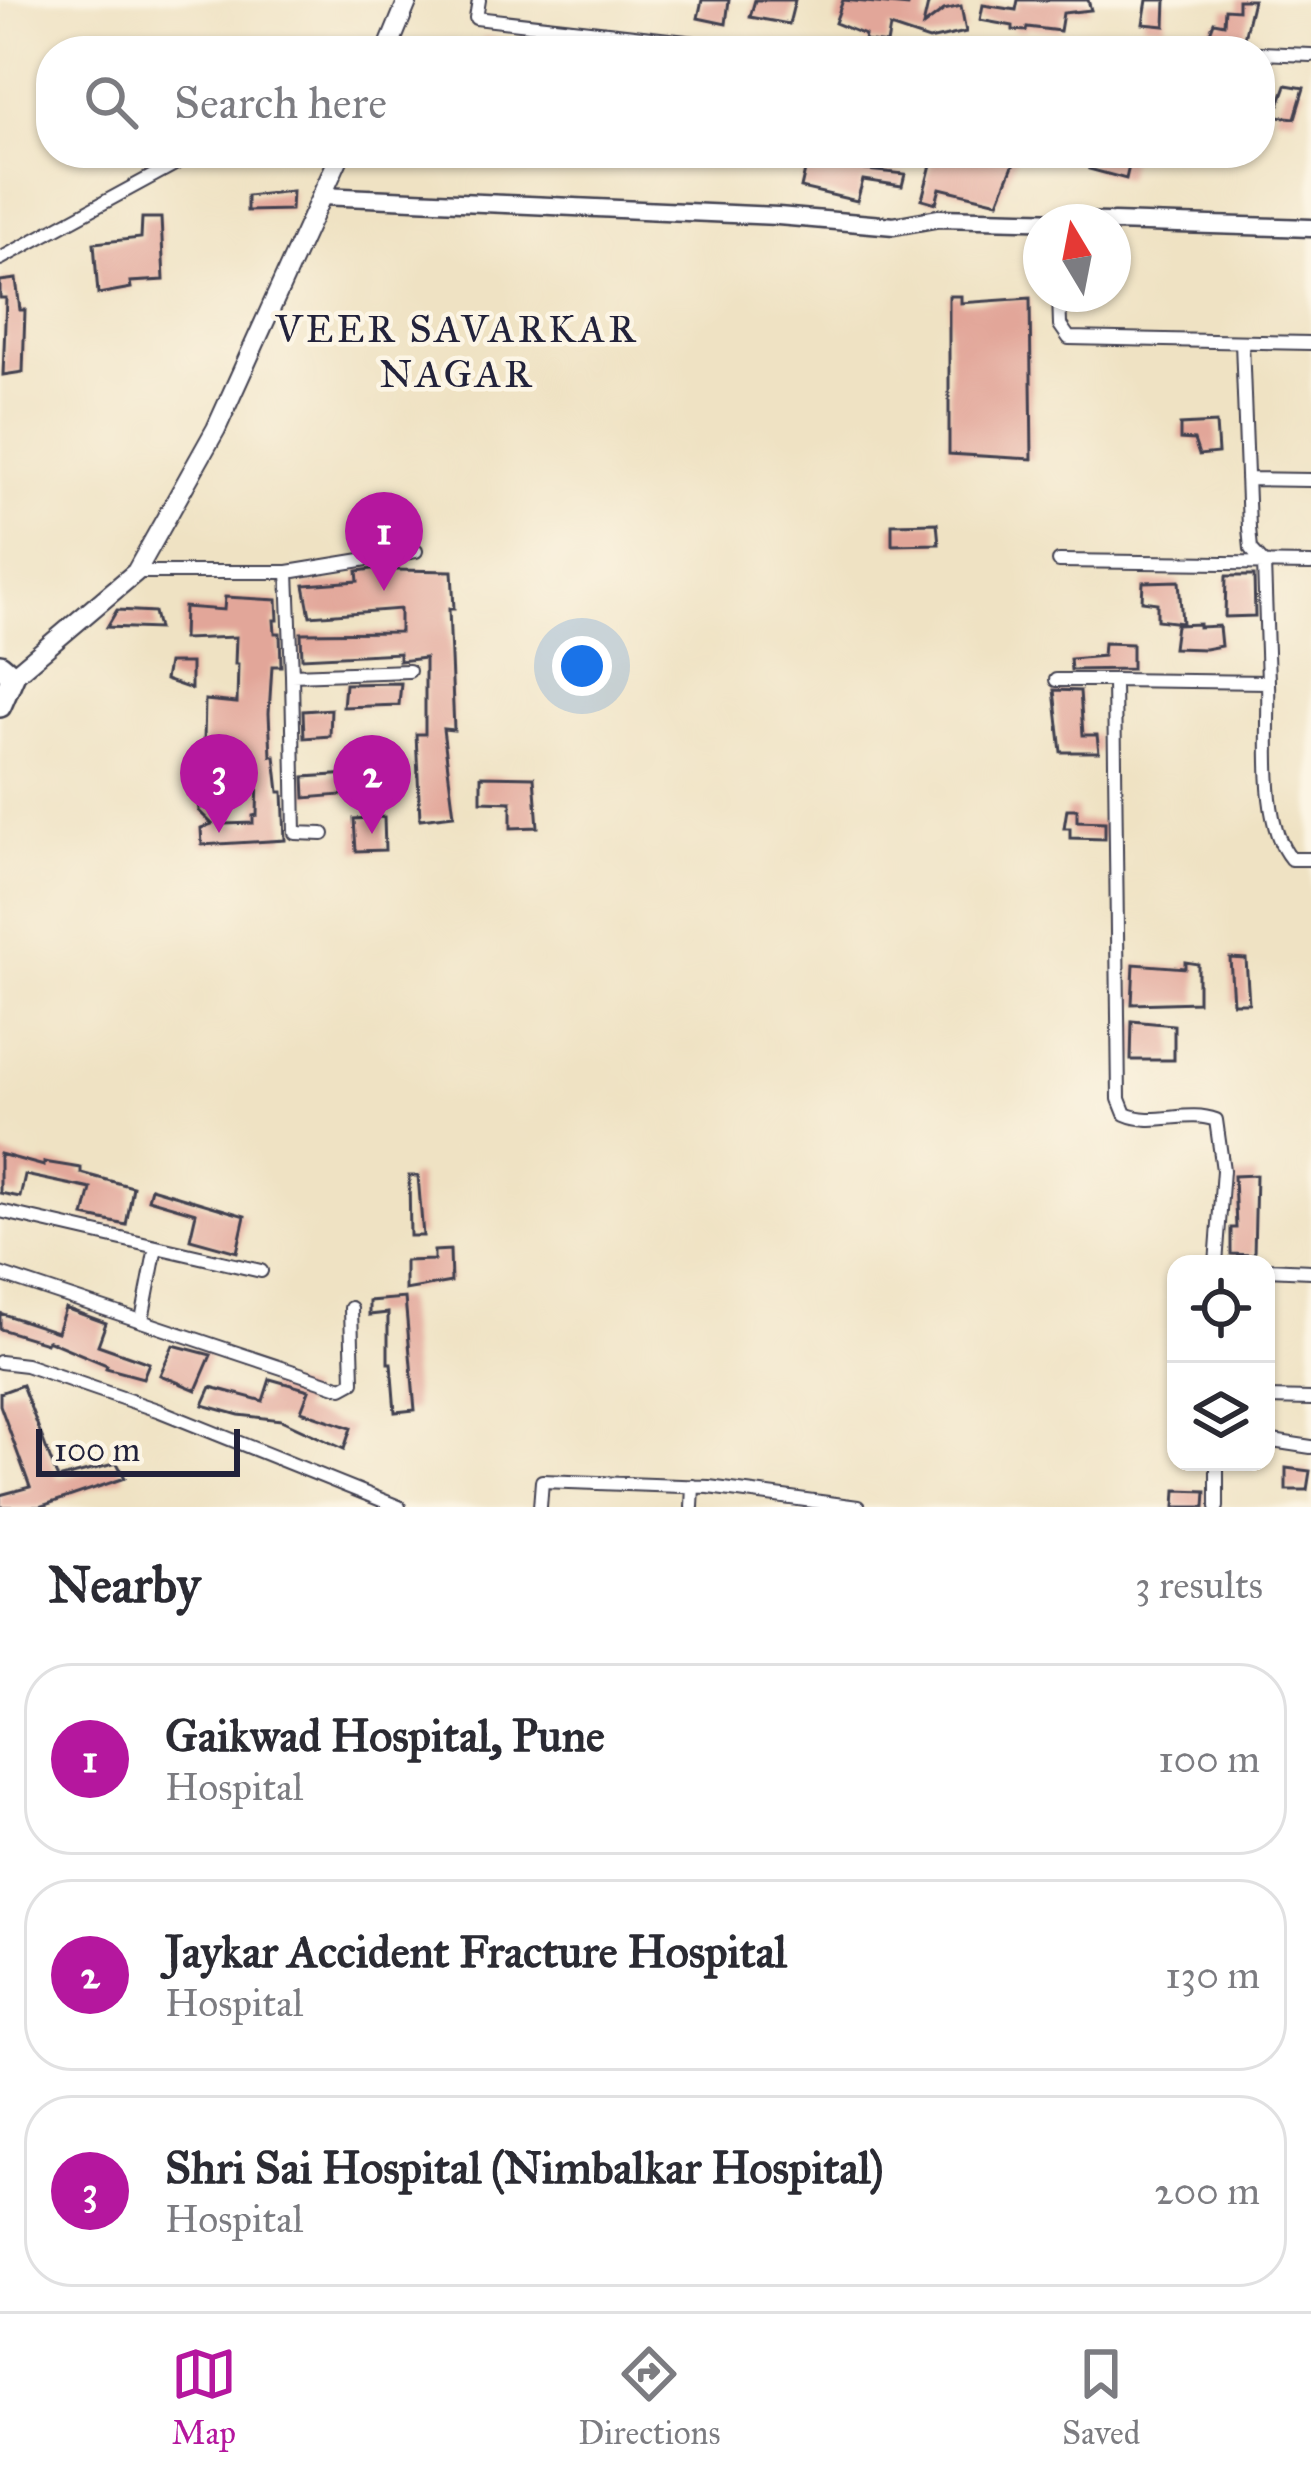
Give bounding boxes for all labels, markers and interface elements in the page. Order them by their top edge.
search box [36,36,1275,168]
icon: search [78,69,144,135]
text: Search here [174,75,387,130]
north arrow [1023,204,1131,312]
district label: VEER SAVARKAR NAGAR [274,305,639,398]
pin: 1 [345,492,423,591]
your location [552,636,612,696]
pin: 3 [180,734,258,833]
pin: 2 [333,735,411,834]
map controls [1167,1255,1275,1471]
button: locate [1167,1255,1275,1363]
button: layers [1167,1363,1275,1471]
scale bar [36,1423,240,1476]
text: 100 m [54,1430,140,1470]
text: Nearby [48,1554,200,1616]
text: 3 results [1135,1561,1263,1609]
text: Gaikwad Hospital, Pune [165,1708,605,1763]
text: 1 [82,1735,98,1783]
text: 100 m [1158,1735,1260,1783]
text: Hospital [165,1763,303,1811]
text: Jaykar Accident Fracture Hospital [165,1924,787,1979]
text: 2 [80,1951,100,1999]
text: 130 m [1165,1951,1260,1999]
text: Hospital [165,1979,303,2027]
text: Shri Sai Hospital (Nimbalkar Hospital) [165,2140,884,2195]
text: 3 [82,2167,98,2215]
text: 200 m [1154,2167,1260,2215]
text: Hospital [165,2195,303,2243]
tab: Map [171,2341,237,2453]
tab: Directions [578,2341,720,2453]
tab: Saved [1062,2341,1140,2453]

